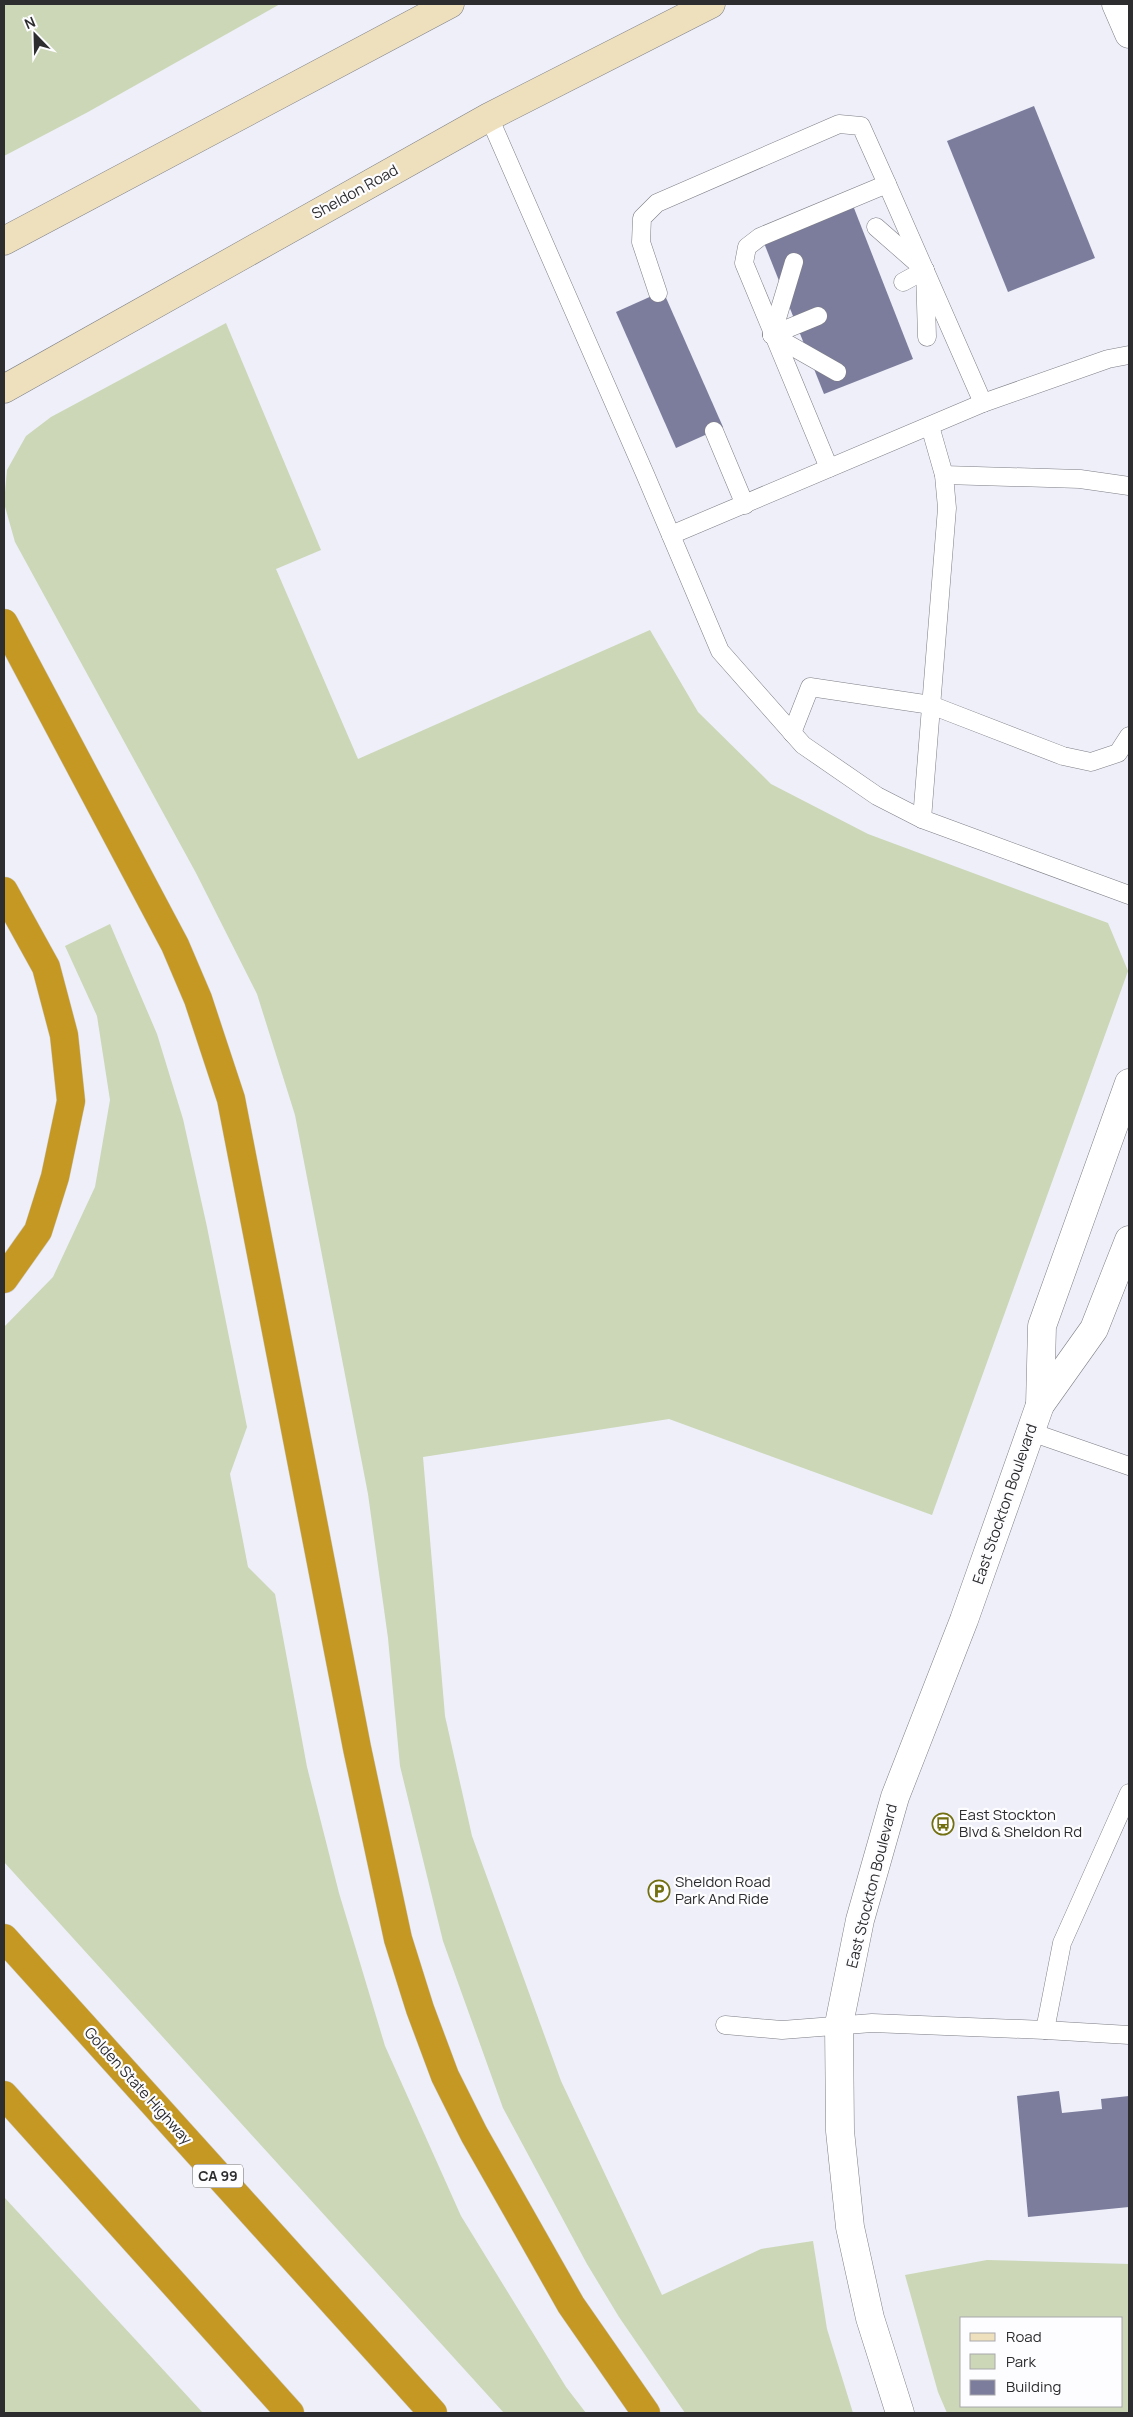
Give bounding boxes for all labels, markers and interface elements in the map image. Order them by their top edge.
north arrow [10,10,60,60]
text: N [21,12,38,33]
street label: Sheldon Road [308,159,402,224]
street label: East Stockton Boulevard [967,1421,1042,1587]
street label: East Stockton Boulevard [841,1802,902,1970]
place label: East Stockton Blvd & Sheldon Rd [959,1804,1082,1842]
bus stop icon: East Stockton Blvd & Sheldon Rd [931,1812,955,1836]
place label: Sheldon Road Park And Ride [675,1871,771,1909]
parking icon: Sheldon Road Park And Ride [647,1879,671,1903]
street label: Golden State Highway [80,2022,197,2149]
road number: CA 99 [193,2164,243,2188]
legend [960,2317,1123,2407]
text: Road [1006,2326,1042,2347]
text: Park [1006,2351,1036,2372]
text: Building [1006,2376,1061,2397]

